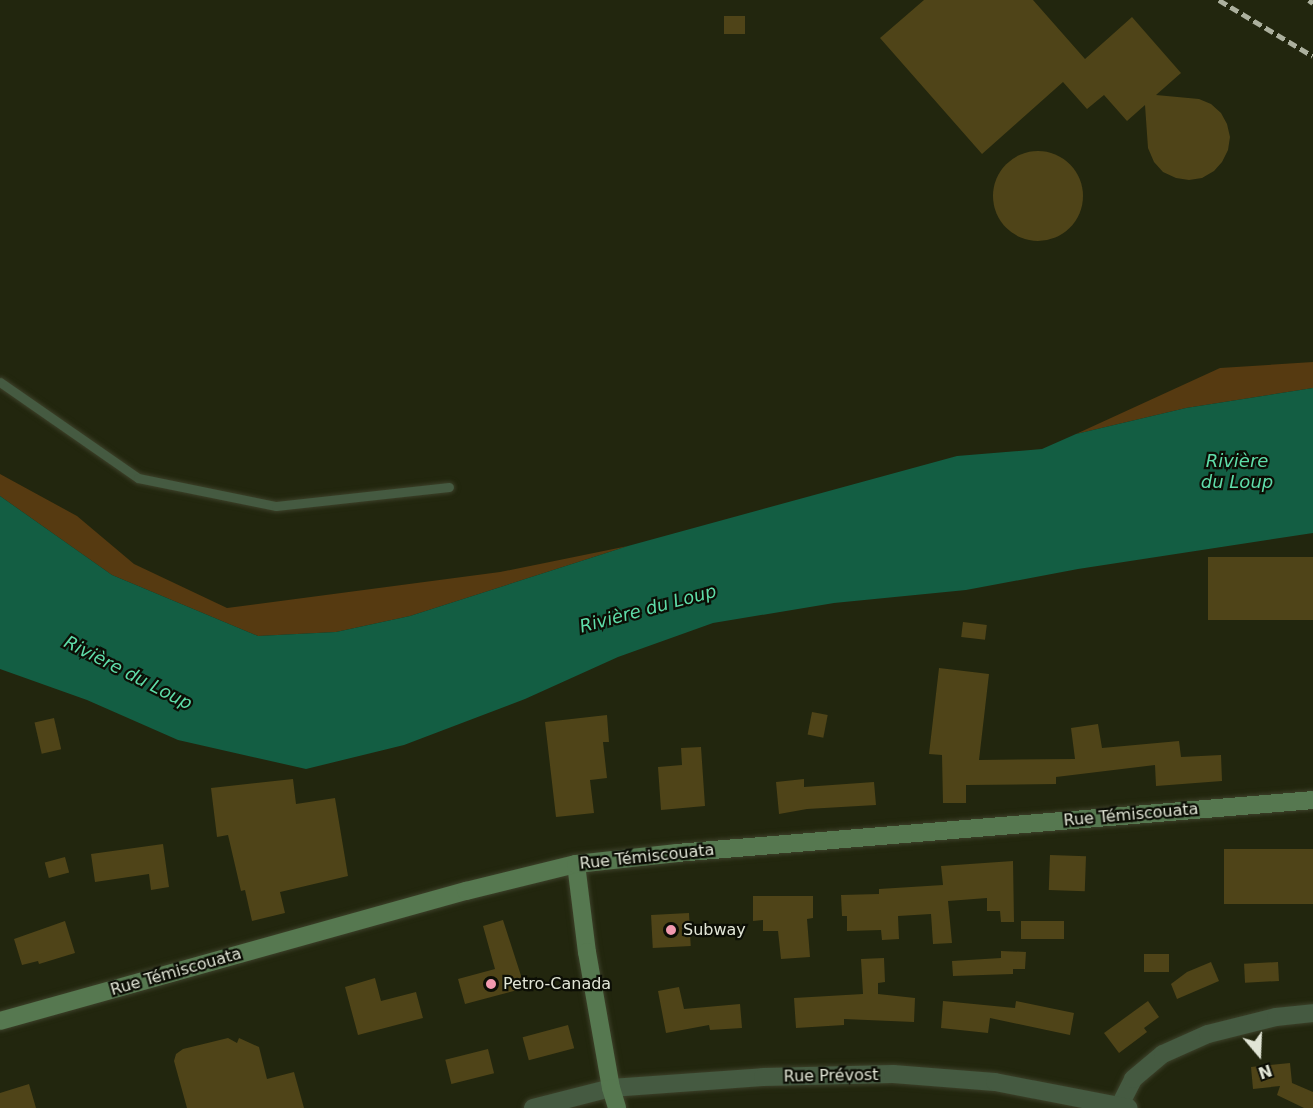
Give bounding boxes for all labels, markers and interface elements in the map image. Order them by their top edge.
water label: Rivière du Loup [1201,451,1273,494]
water label: Rivière du Loup [577,580,719,638]
water label: Rivière du Loup [60,631,196,715]
street label: Rue Témiscouata [1063,800,1199,830]
street label: Rue Témiscouata [579,840,715,874]
place label: Subway [683,920,746,940]
marker: Subway [664,923,678,937]
street label: Rue Témiscouata [108,944,244,1000]
place label: Petro-Canada [503,974,611,994]
marker: Petro-Canada [484,977,498,991]
north arrow [1229,1024,1289,1084]
text: N [1256,1060,1274,1083]
street label: Rue Prévost [783,1066,879,1086]

